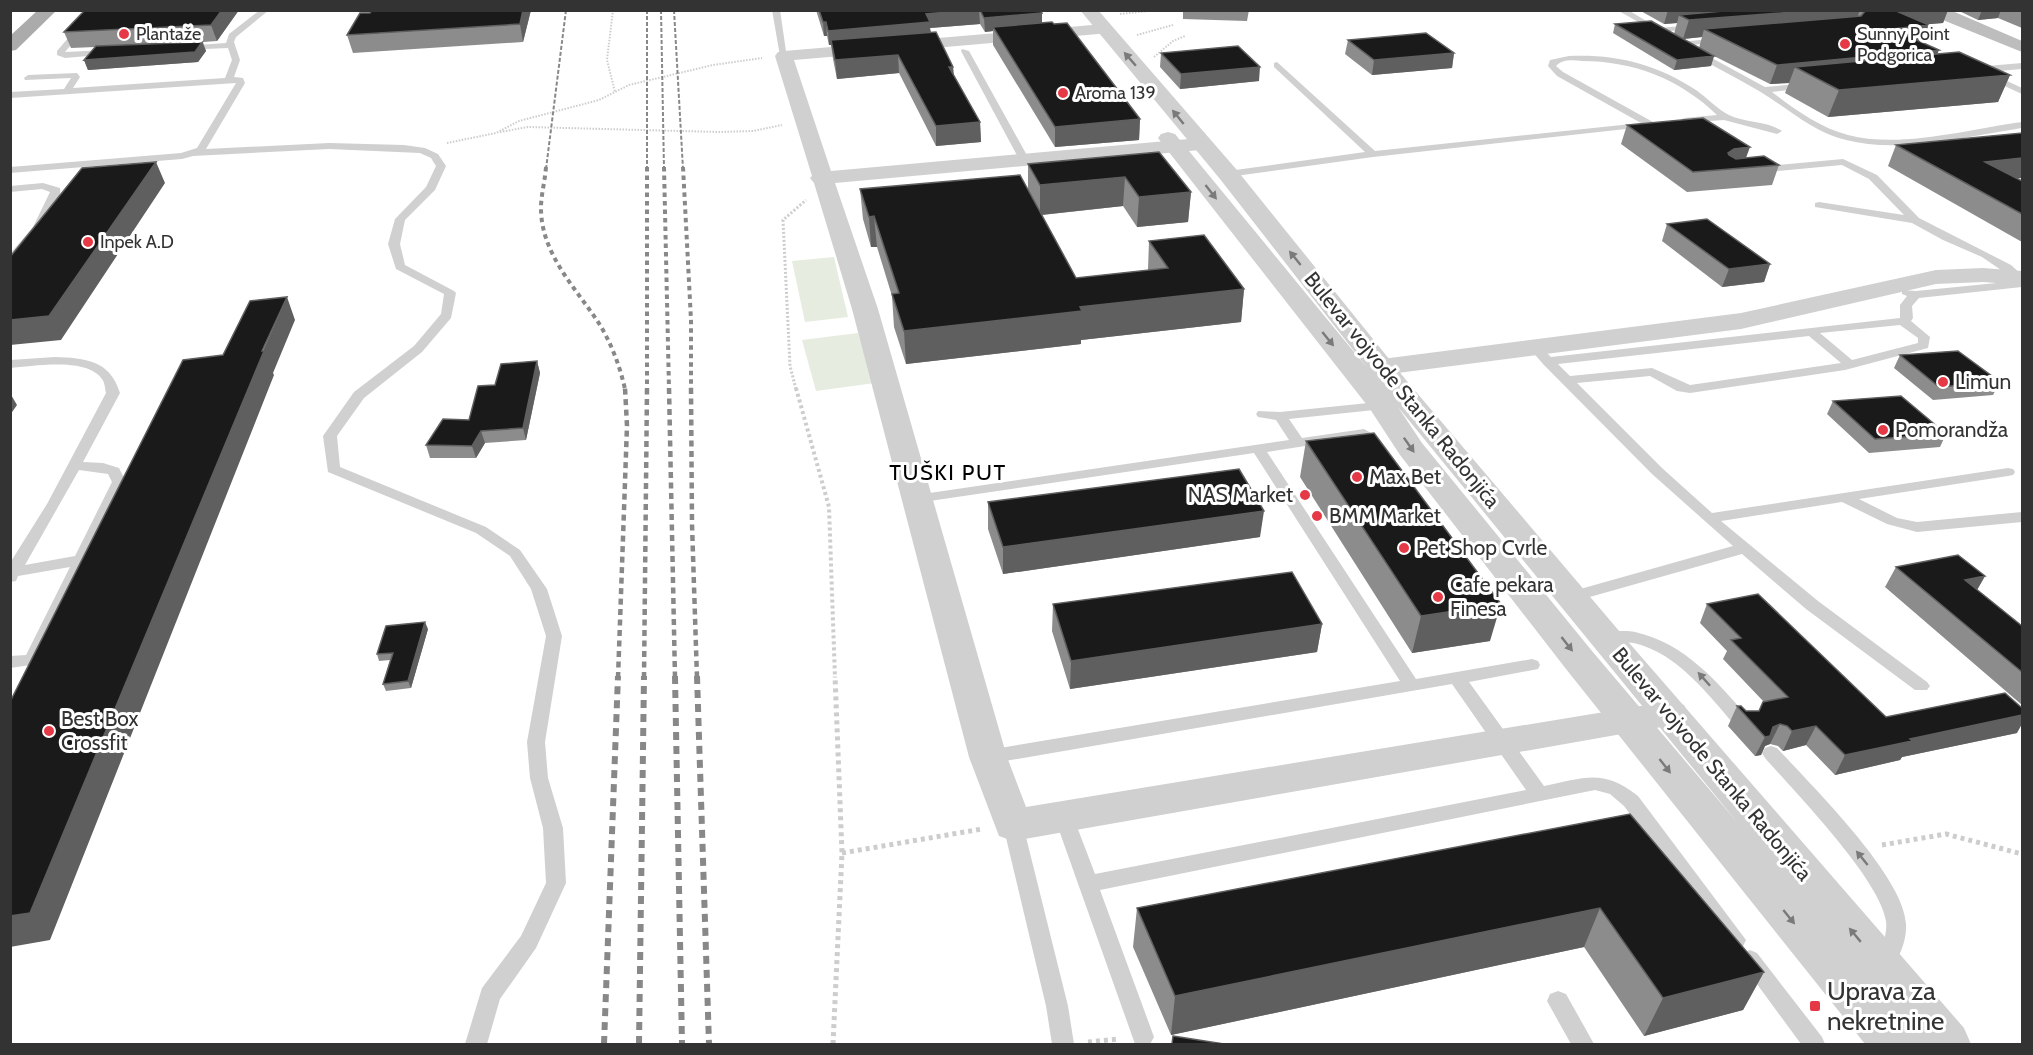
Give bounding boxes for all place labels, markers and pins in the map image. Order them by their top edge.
place label: Plantaže [136,23,201,45]
place label: Sunny Point Podgorica [1857,23,1950,66]
marker: Plantaže [117,27,131,41]
marker: Sunny Point Podgorica [1838,37,1852,51]
place label: Aroma 139 [1075,82,1156,104]
marker: Aroma 139 [1056,86,1070,100]
place label: Inpek A.D [100,231,174,253]
marker: Inpek A.D [81,235,95,249]
place label: Limun [1955,369,2011,394]
marker: Limun [1936,375,1950,389]
place label: Pomorandža [1895,417,2008,442]
marker: Pomorandža [1876,423,1890,437]
place label: Max Bet [1369,464,1441,489]
marker: Max Bet [1350,470,1364,484]
place label: NAS Market [1188,482,1293,507]
marker: NAS Market [1298,488,1312,502]
place label: BMM Market [1329,503,1441,528]
marker: BMM Market [1310,509,1324,523]
place label: Pet Shop Cvrle [1416,535,1547,560]
marker: Pet Shop Cvrle [1397,541,1411,555]
place label: Cafe pekara Finesa [1450,572,1554,621]
marker: Cafe pekara Finesa [1431,590,1445,604]
place label: Best Box Crossfit [61,706,138,755]
marker: Best Box Crossfit [42,724,56,738]
place label: Uprava za nekretnine [1827,975,1944,1037]
marker: Uprava za nekretnine [1808,999,1822,1013]

